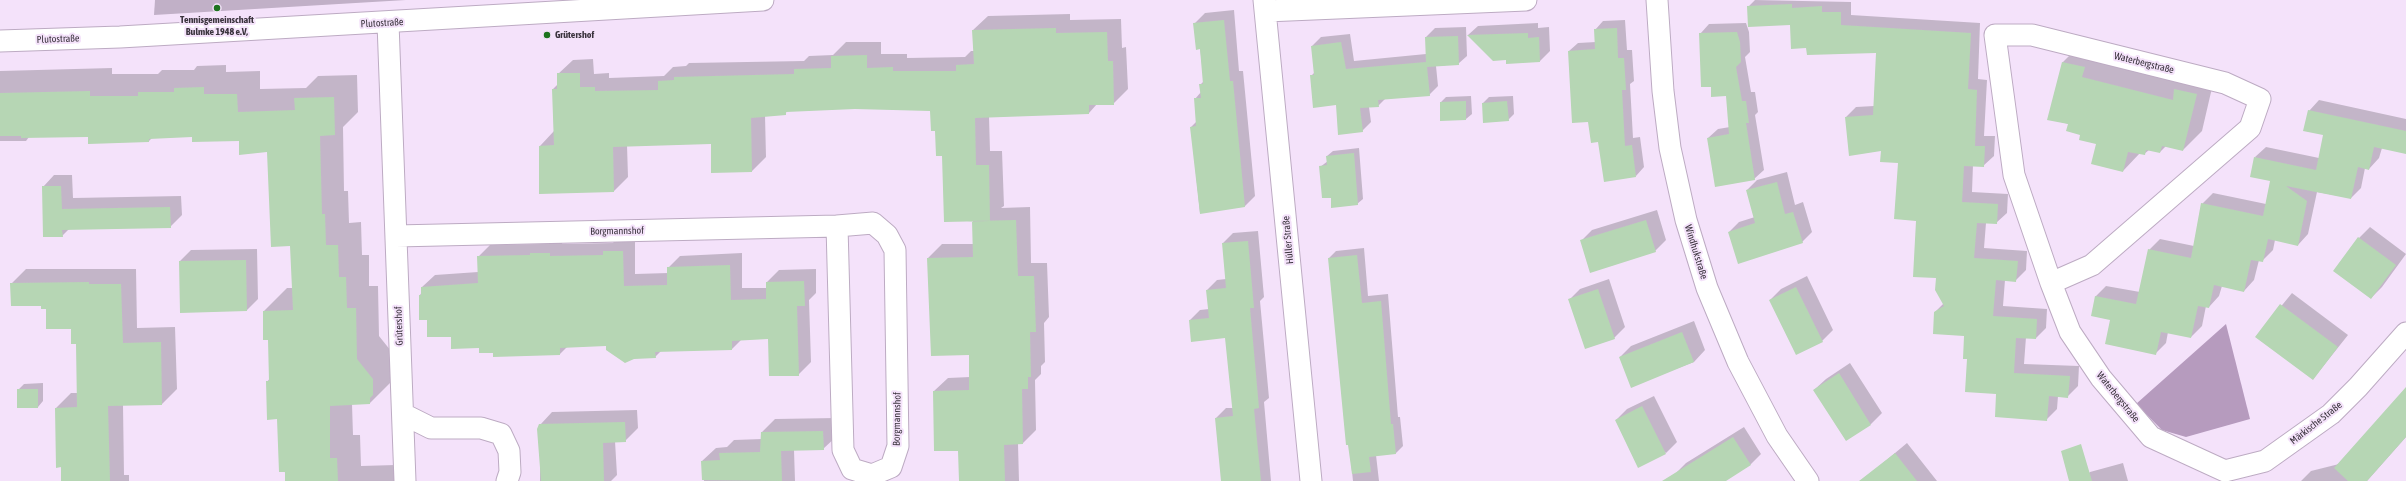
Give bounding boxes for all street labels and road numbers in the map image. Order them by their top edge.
street label: Plutostraße [360,16,404,30]
street label: Plutostraße [36,32,80,46]
street label: Waterbergstraße [2113,50,2175,76]
street label: Hüller Straße [1280,215,1296,265]
street label: Windhukstraße [1682,223,1710,281]
street label: Borgmannshof [590,225,644,237]
street label: Grütershof [392,306,406,346]
street label: Waterbergstraße [2094,369,2142,425]
street label: Borgmannshof [891,392,903,446]
street label: Märkische Straße [2288,399,2344,447]

